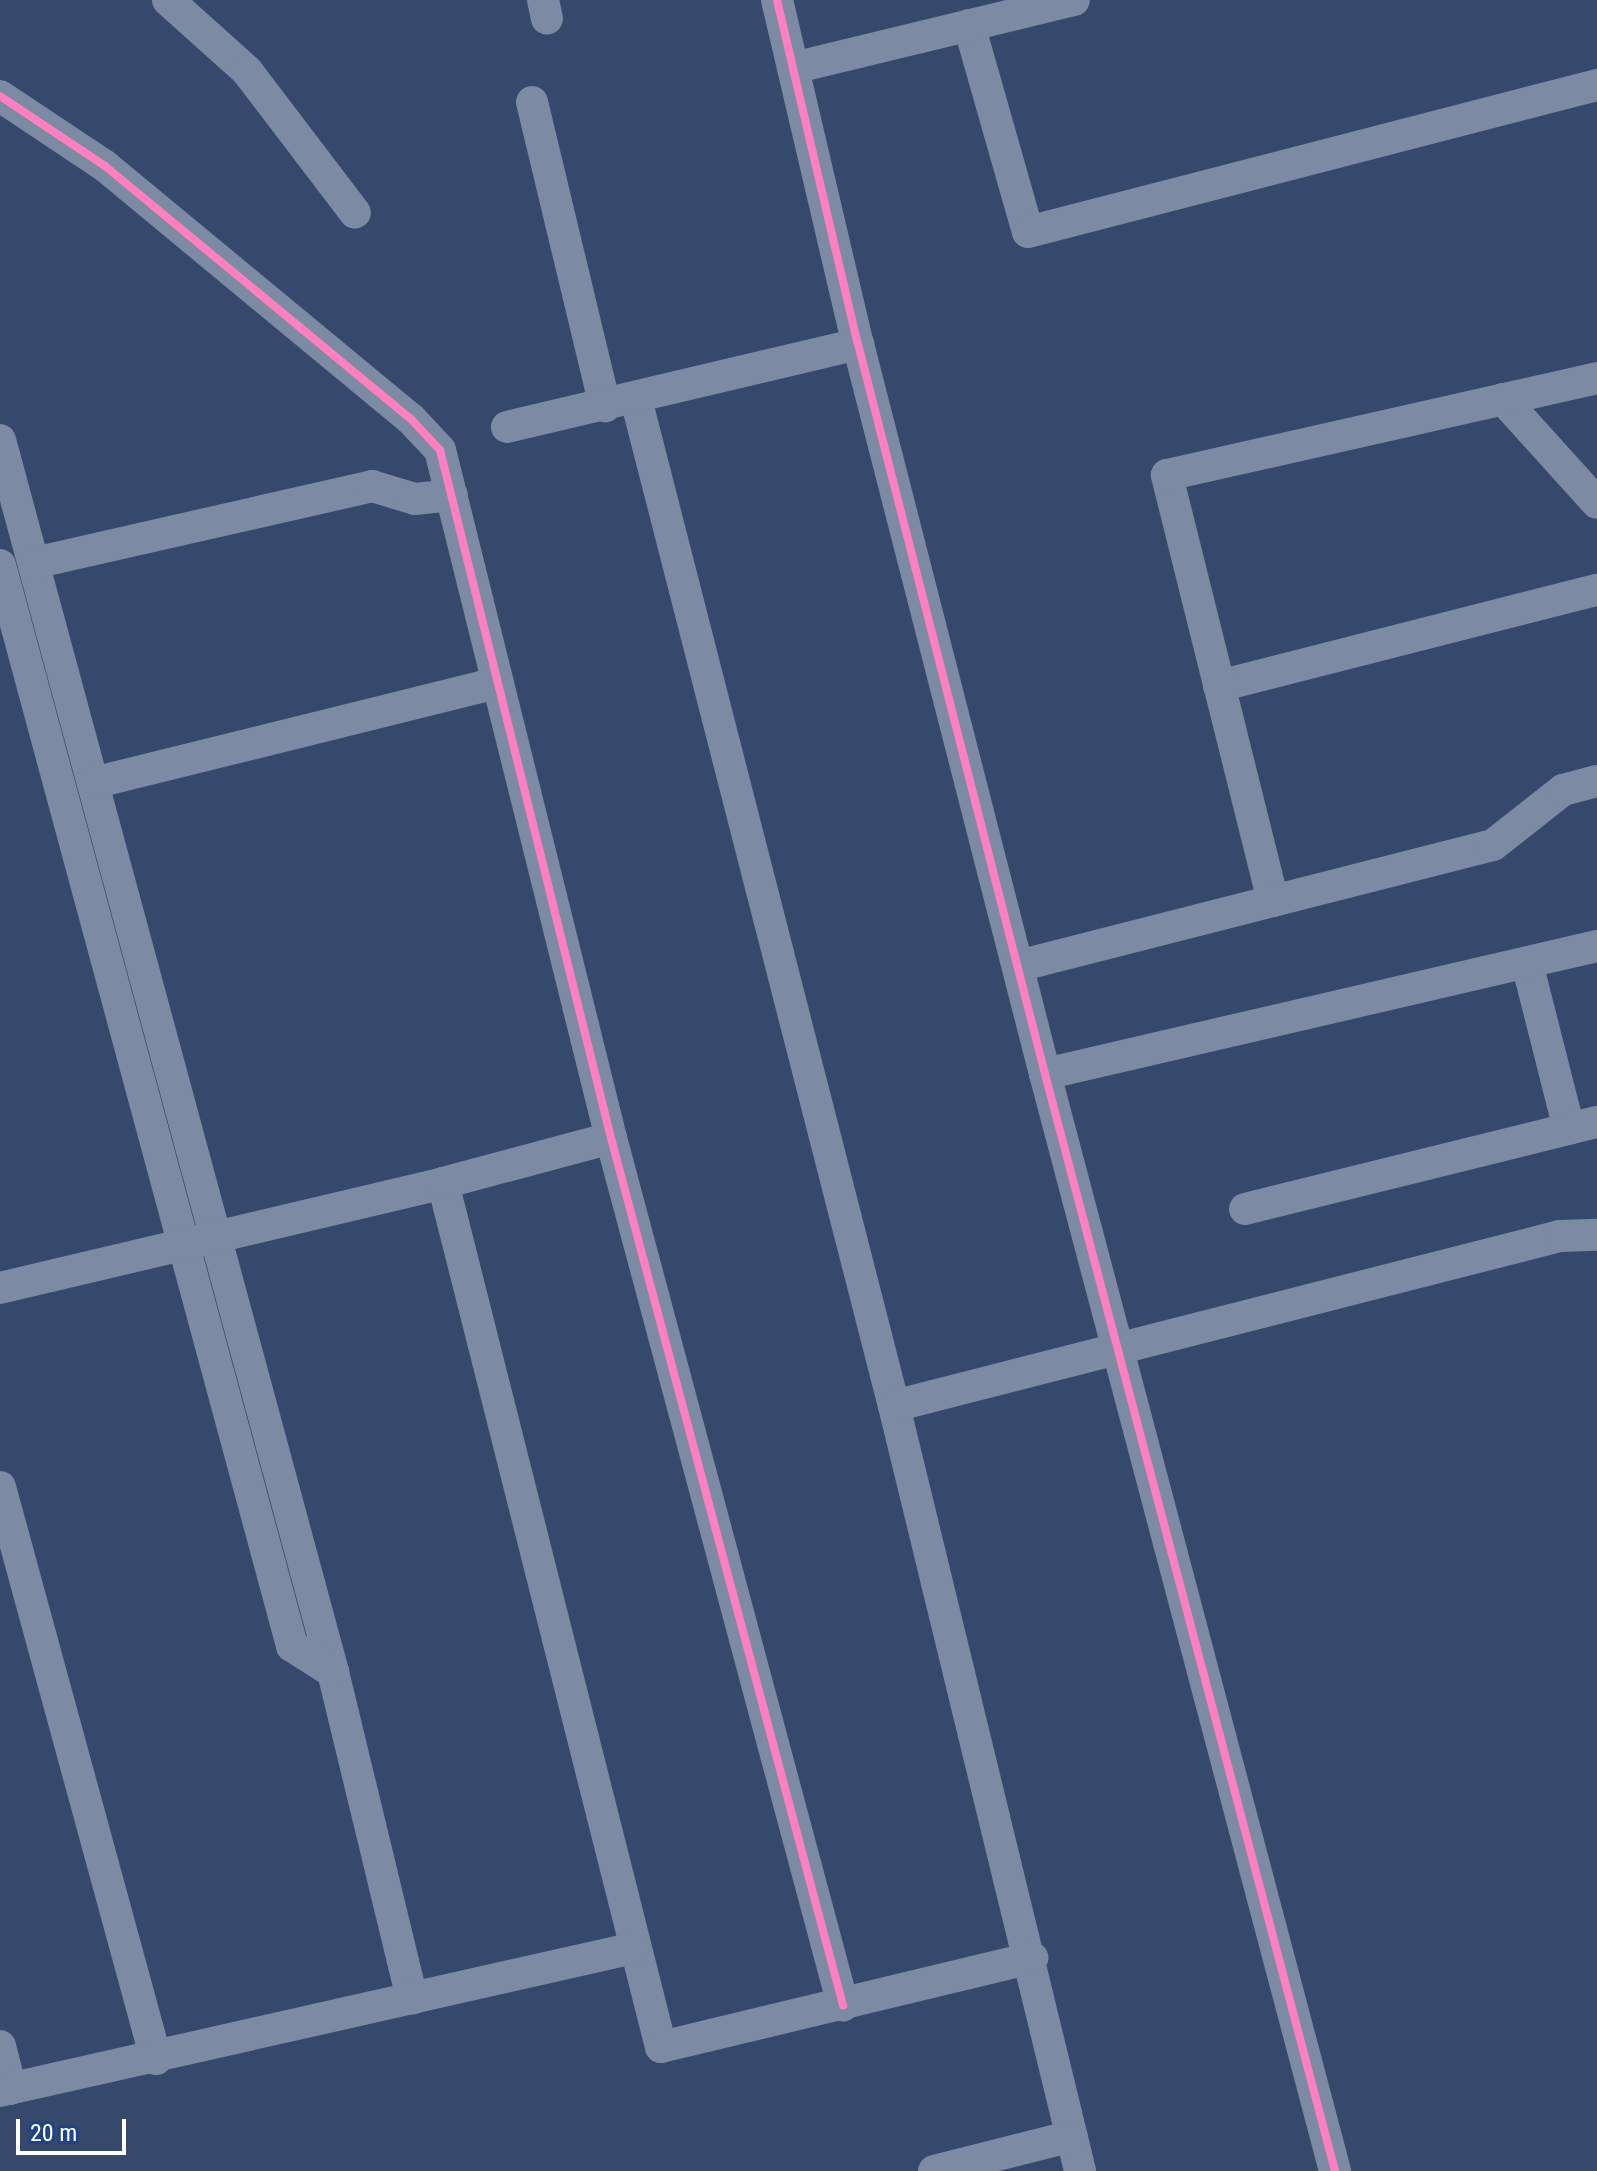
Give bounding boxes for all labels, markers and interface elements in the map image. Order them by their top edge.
scale bar [20,2103,130,2153]
text: 20 m [30,2119,77,2147]

